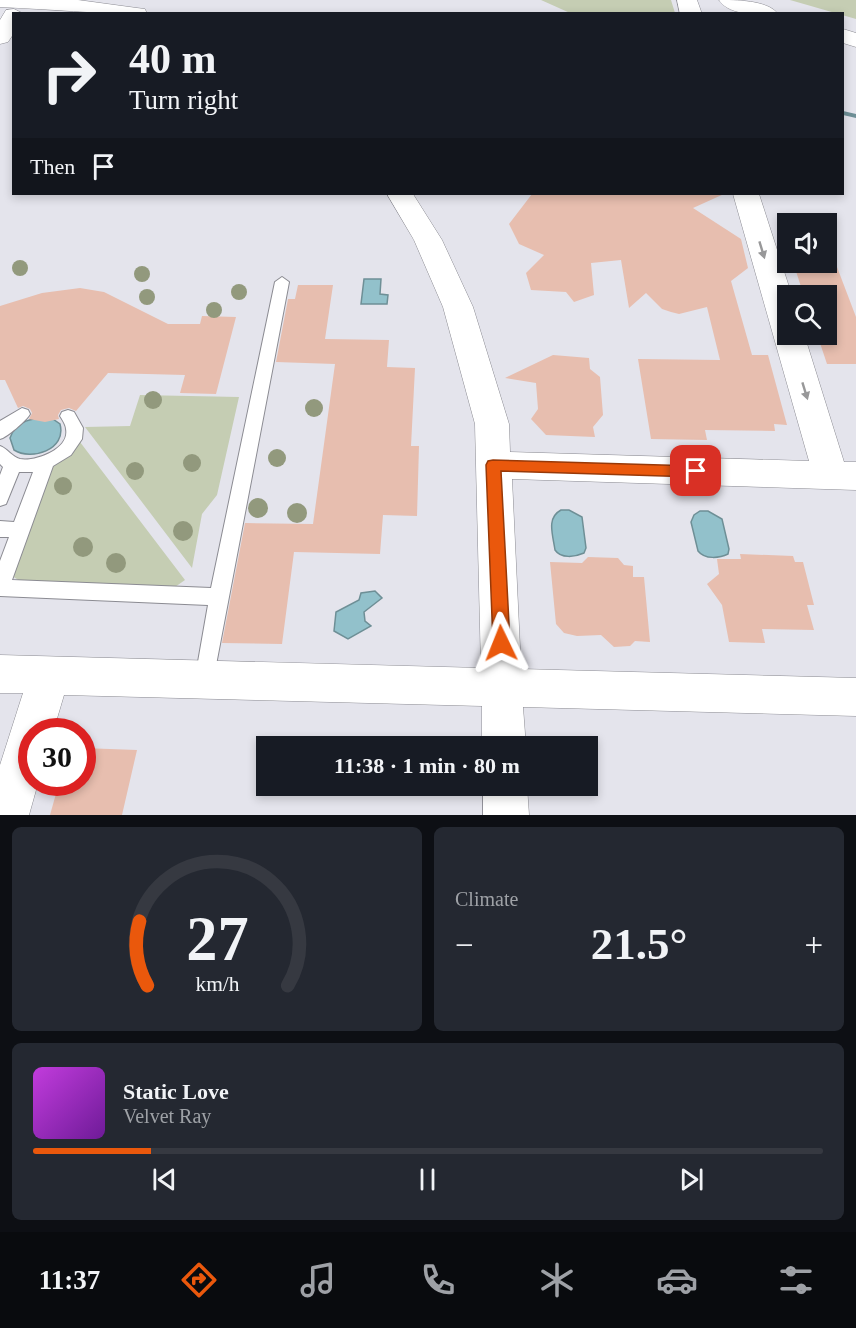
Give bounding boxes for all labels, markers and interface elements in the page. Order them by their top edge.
icon: right [30,36,108,114]
text: 40 m [129,36,217,82]
text: Turn right [129,85,238,115]
icon: arrive [87,150,120,183]
text: Then [30,154,75,179]
map controls [777,213,837,345]
button: sound [777,213,837,273]
one-way arrow [758,241,767,259]
button: search [777,285,837,345]
one-way arrow [801,382,810,400]
pin [670,445,721,496]
icon: arrive [679,454,712,487]
position arrow [469,611,533,675]
speed limit sign: 30 [18,718,96,796]
text: 11:38 · 1 min · 80 m [334,753,520,778]
text: Climate [455,888,518,910]
text: 27 [186,904,248,973]
text: 21.5° [591,919,687,969]
text: − [455,927,474,963]
text: + [804,927,823,963]
text: km/h [195,972,239,996]
text: Static Love [123,1079,229,1104]
text: Velvet Ray [123,1105,211,1127]
icon: previous [148,1163,181,1196]
icon: pause [411,1163,444,1196]
icon: next [675,1163,708,1196]
icon: directions [178,1259,220,1301]
icon: music [297,1259,339,1301]
icon: phone [417,1259,459,1301]
icon: climate [536,1259,578,1301]
icon: car [656,1259,698,1301]
icon: filters [775,1259,817,1301]
text: 11:37 [39,1265,100,1295]

